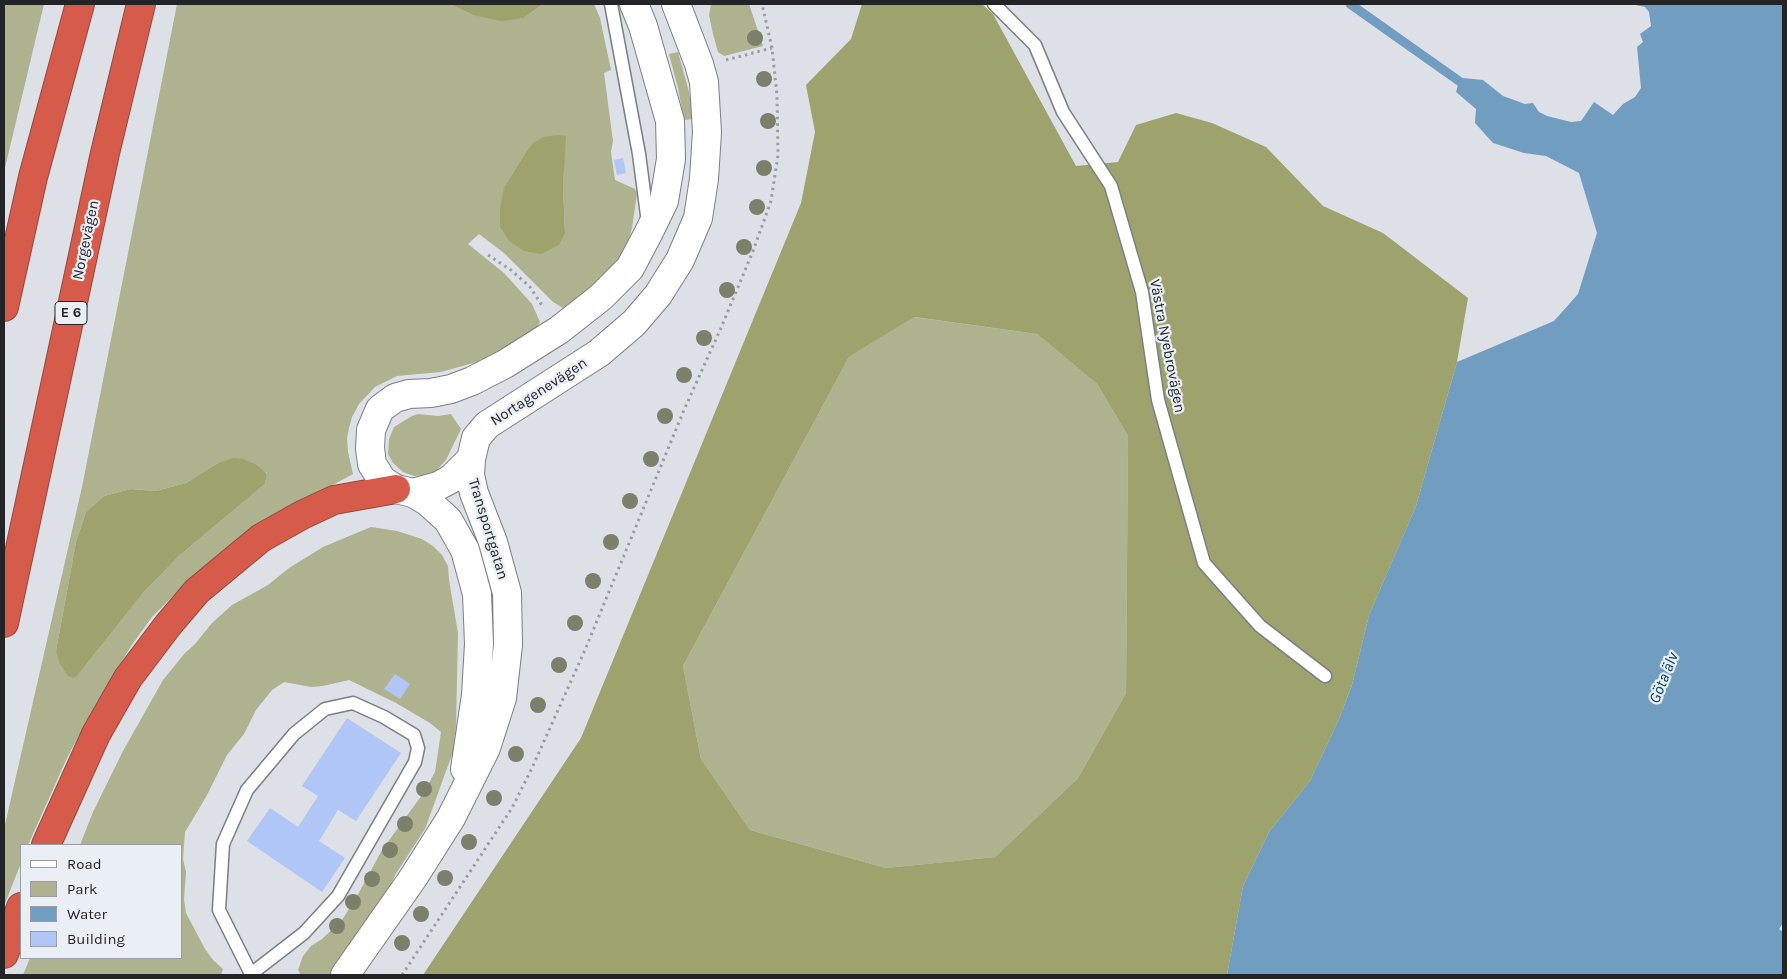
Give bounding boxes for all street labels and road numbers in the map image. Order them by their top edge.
street label: Norgevägen [69,199,103,281]
street label: Västra Nyebrovägen [1145,278,1189,414]
road number: E 6 [55,302,87,324]
street label: Nortagenevägen [487,354,591,430]
street label: Transportgatan [464,476,512,582]

